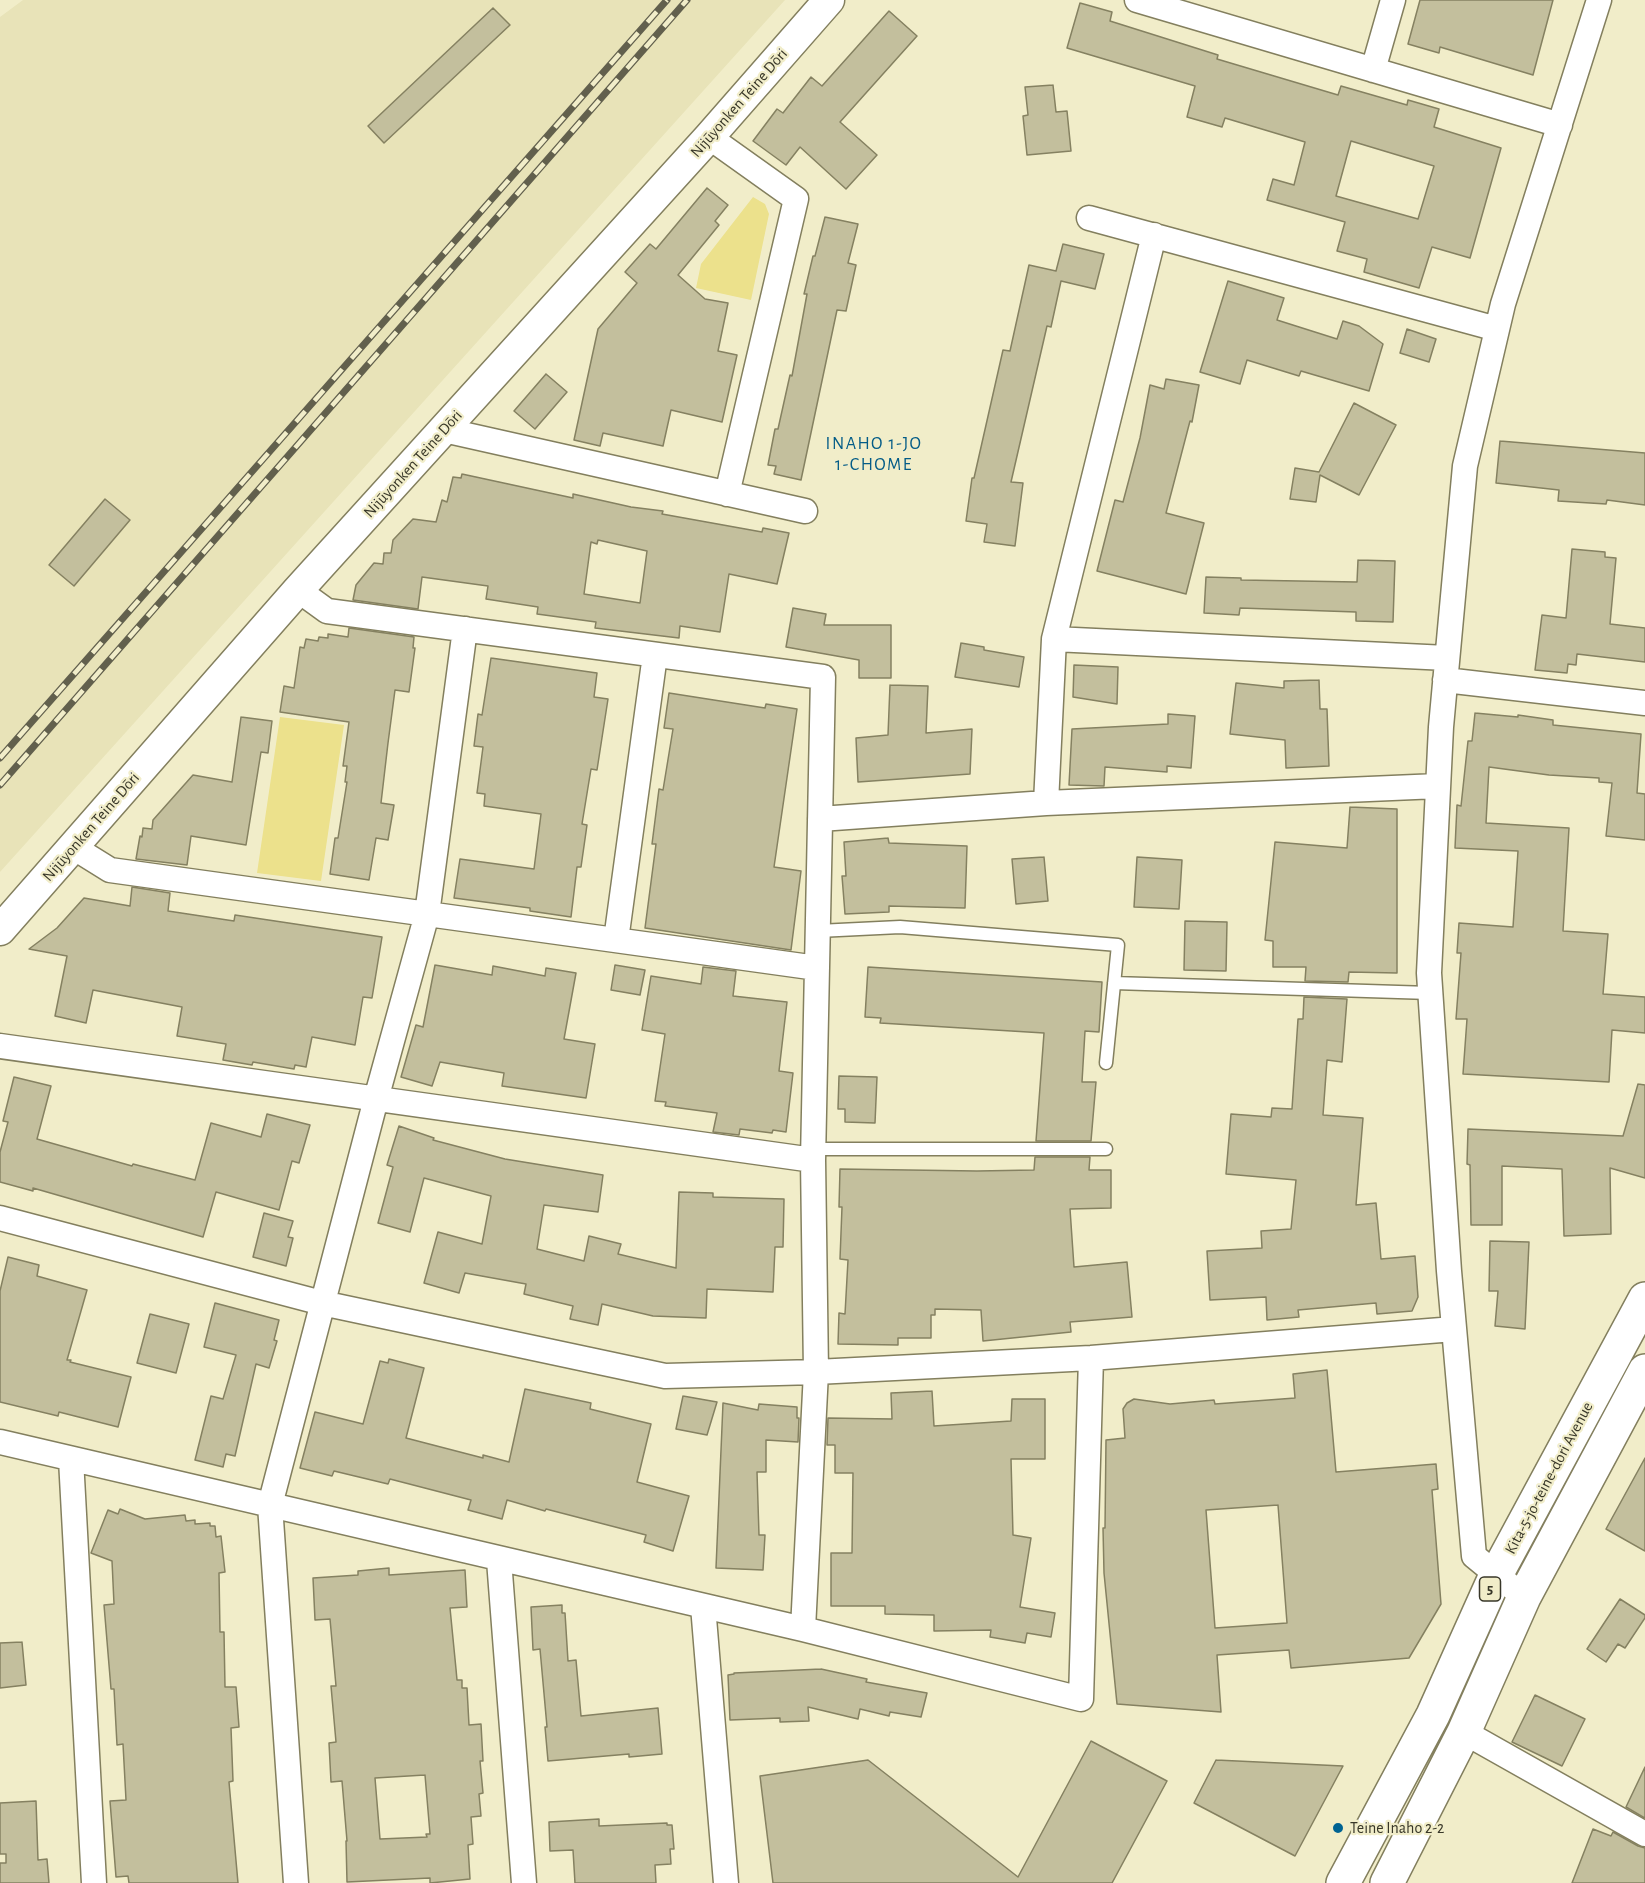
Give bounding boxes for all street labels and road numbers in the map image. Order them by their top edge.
street label: Nijūyonken Teine Dōri [686,45,792,161]
street label: Nijūyonken Teine Dōri [360,406,466,522]
street label: Nijūyonken Teine Dōri [38,769,144,885]
street label: Kita-5-jo-teine-dori Avenue [1501,1399,1597,1557]
road number: 5 [1480,1577,1500,1601]

